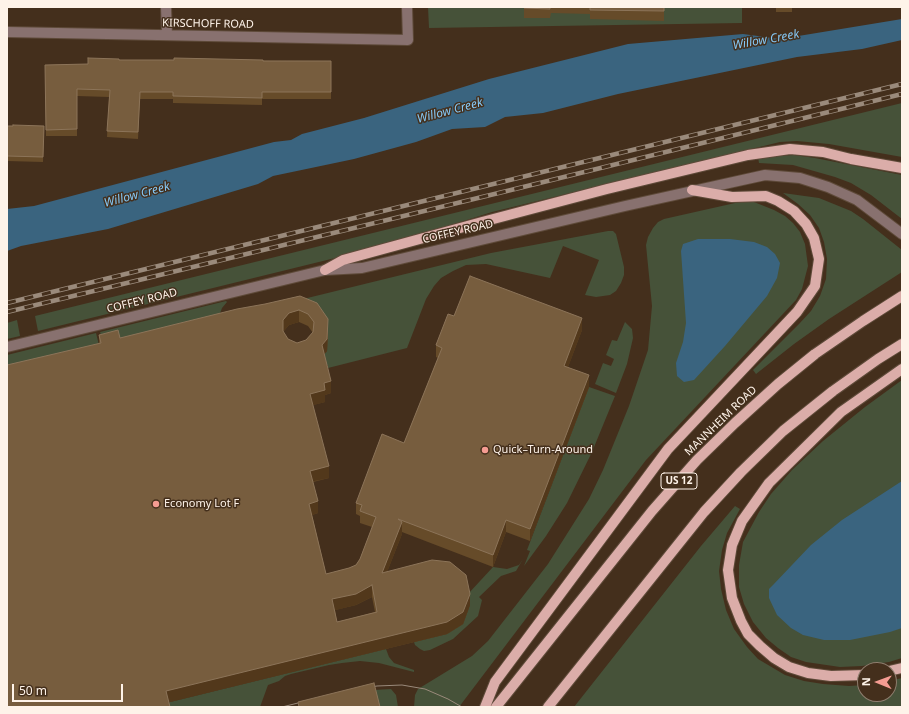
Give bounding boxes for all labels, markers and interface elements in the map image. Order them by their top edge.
street label: KIRSCHOFF ROAD [162,17,254,31]
water label: Willow Creek [732,27,800,53]
water label: Willow Creek [416,95,484,127]
water label: Willow Creek [103,179,171,211]
street label: COFFEY ROAD [421,217,495,247]
street label: COFFEY ROAD [105,286,179,316]
street label: MANNHEIM ROAD [682,383,760,459]
place label: Quick–Turn-Around [493,443,593,457]
marker: Quick–Turn-Around [480,445,490,455]
road number: US 12 [661,473,697,489]
place label: Economy Lot F [164,497,239,511]
marker: Economy Lot F [151,499,161,509]
north arrow [857,662,897,702]
scale bar [14,676,125,702]
text: N [858,677,873,686]
text: 50 m [19,682,47,699]

